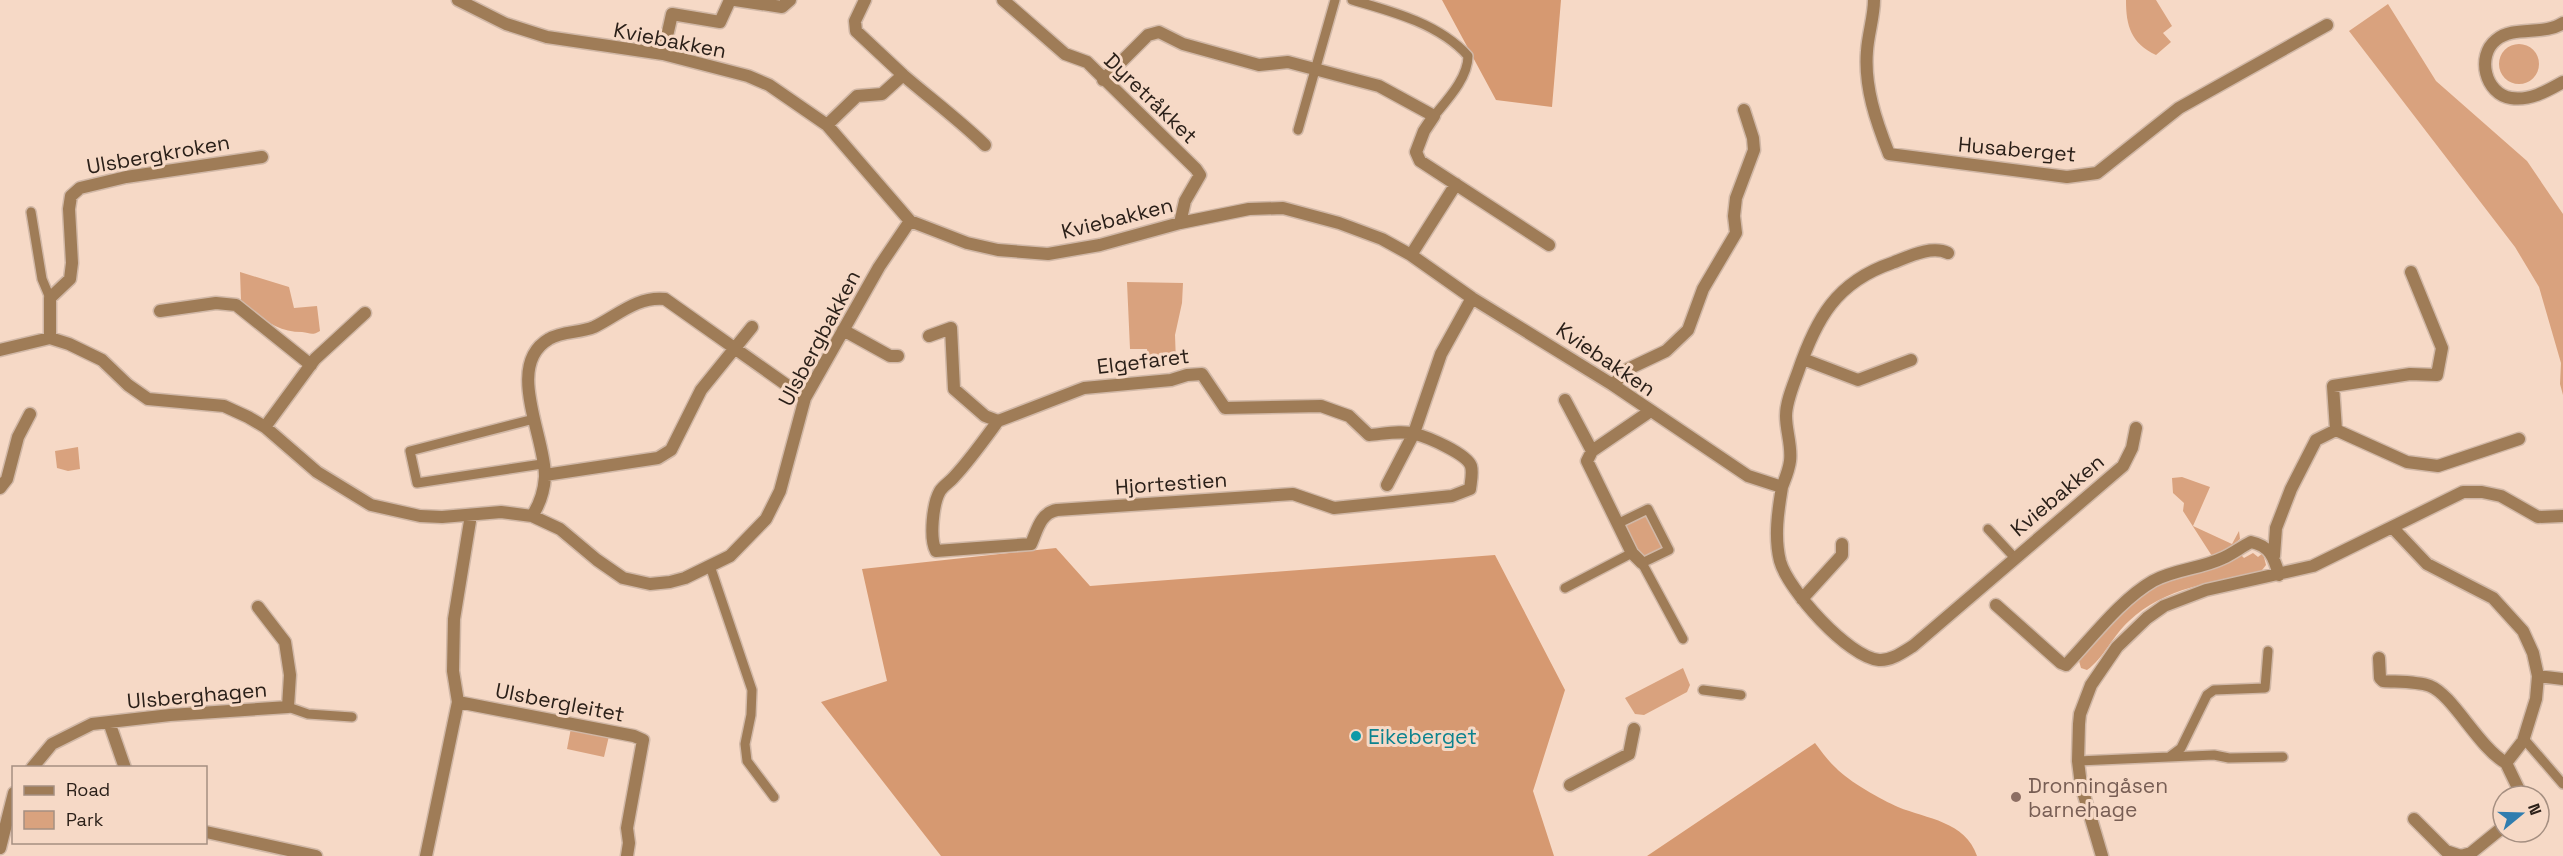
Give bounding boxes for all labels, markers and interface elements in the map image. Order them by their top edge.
street label: Kviebakken [611,16,729,64]
street label: Dyretråkket [1099,47,1203,149]
street label: Ulsbergkroken [84,128,232,180]
street label: Husaberget [1957,130,2077,168]
street label: Kviebakken [1058,191,1176,245]
street label: Ulsbergbakken [772,265,866,411]
street label: Kviebakken [1551,316,1661,402]
street label: Elgefaret [1095,342,1191,380]
street label: Kviebakken [2005,448,2109,542]
street label: Hjortestien [1114,466,1228,500]
street label: Ulsberghagen [126,675,268,715]
street label: Ulsbergleitet [493,676,627,728]
place label: Eikeberget [1368,723,1477,750]
marker: Eikeberget [1349,729,1363,743]
legend [12,766,207,844]
place label: Dronningåsen barnehage [2028,772,2168,823]
text: Road [66,778,110,801]
north arrow [2491,784,2551,844]
marker: Dronningåsen barnehage [2009,790,2023,804]
text: N [2523,801,2546,818]
text: Park [66,808,104,831]

